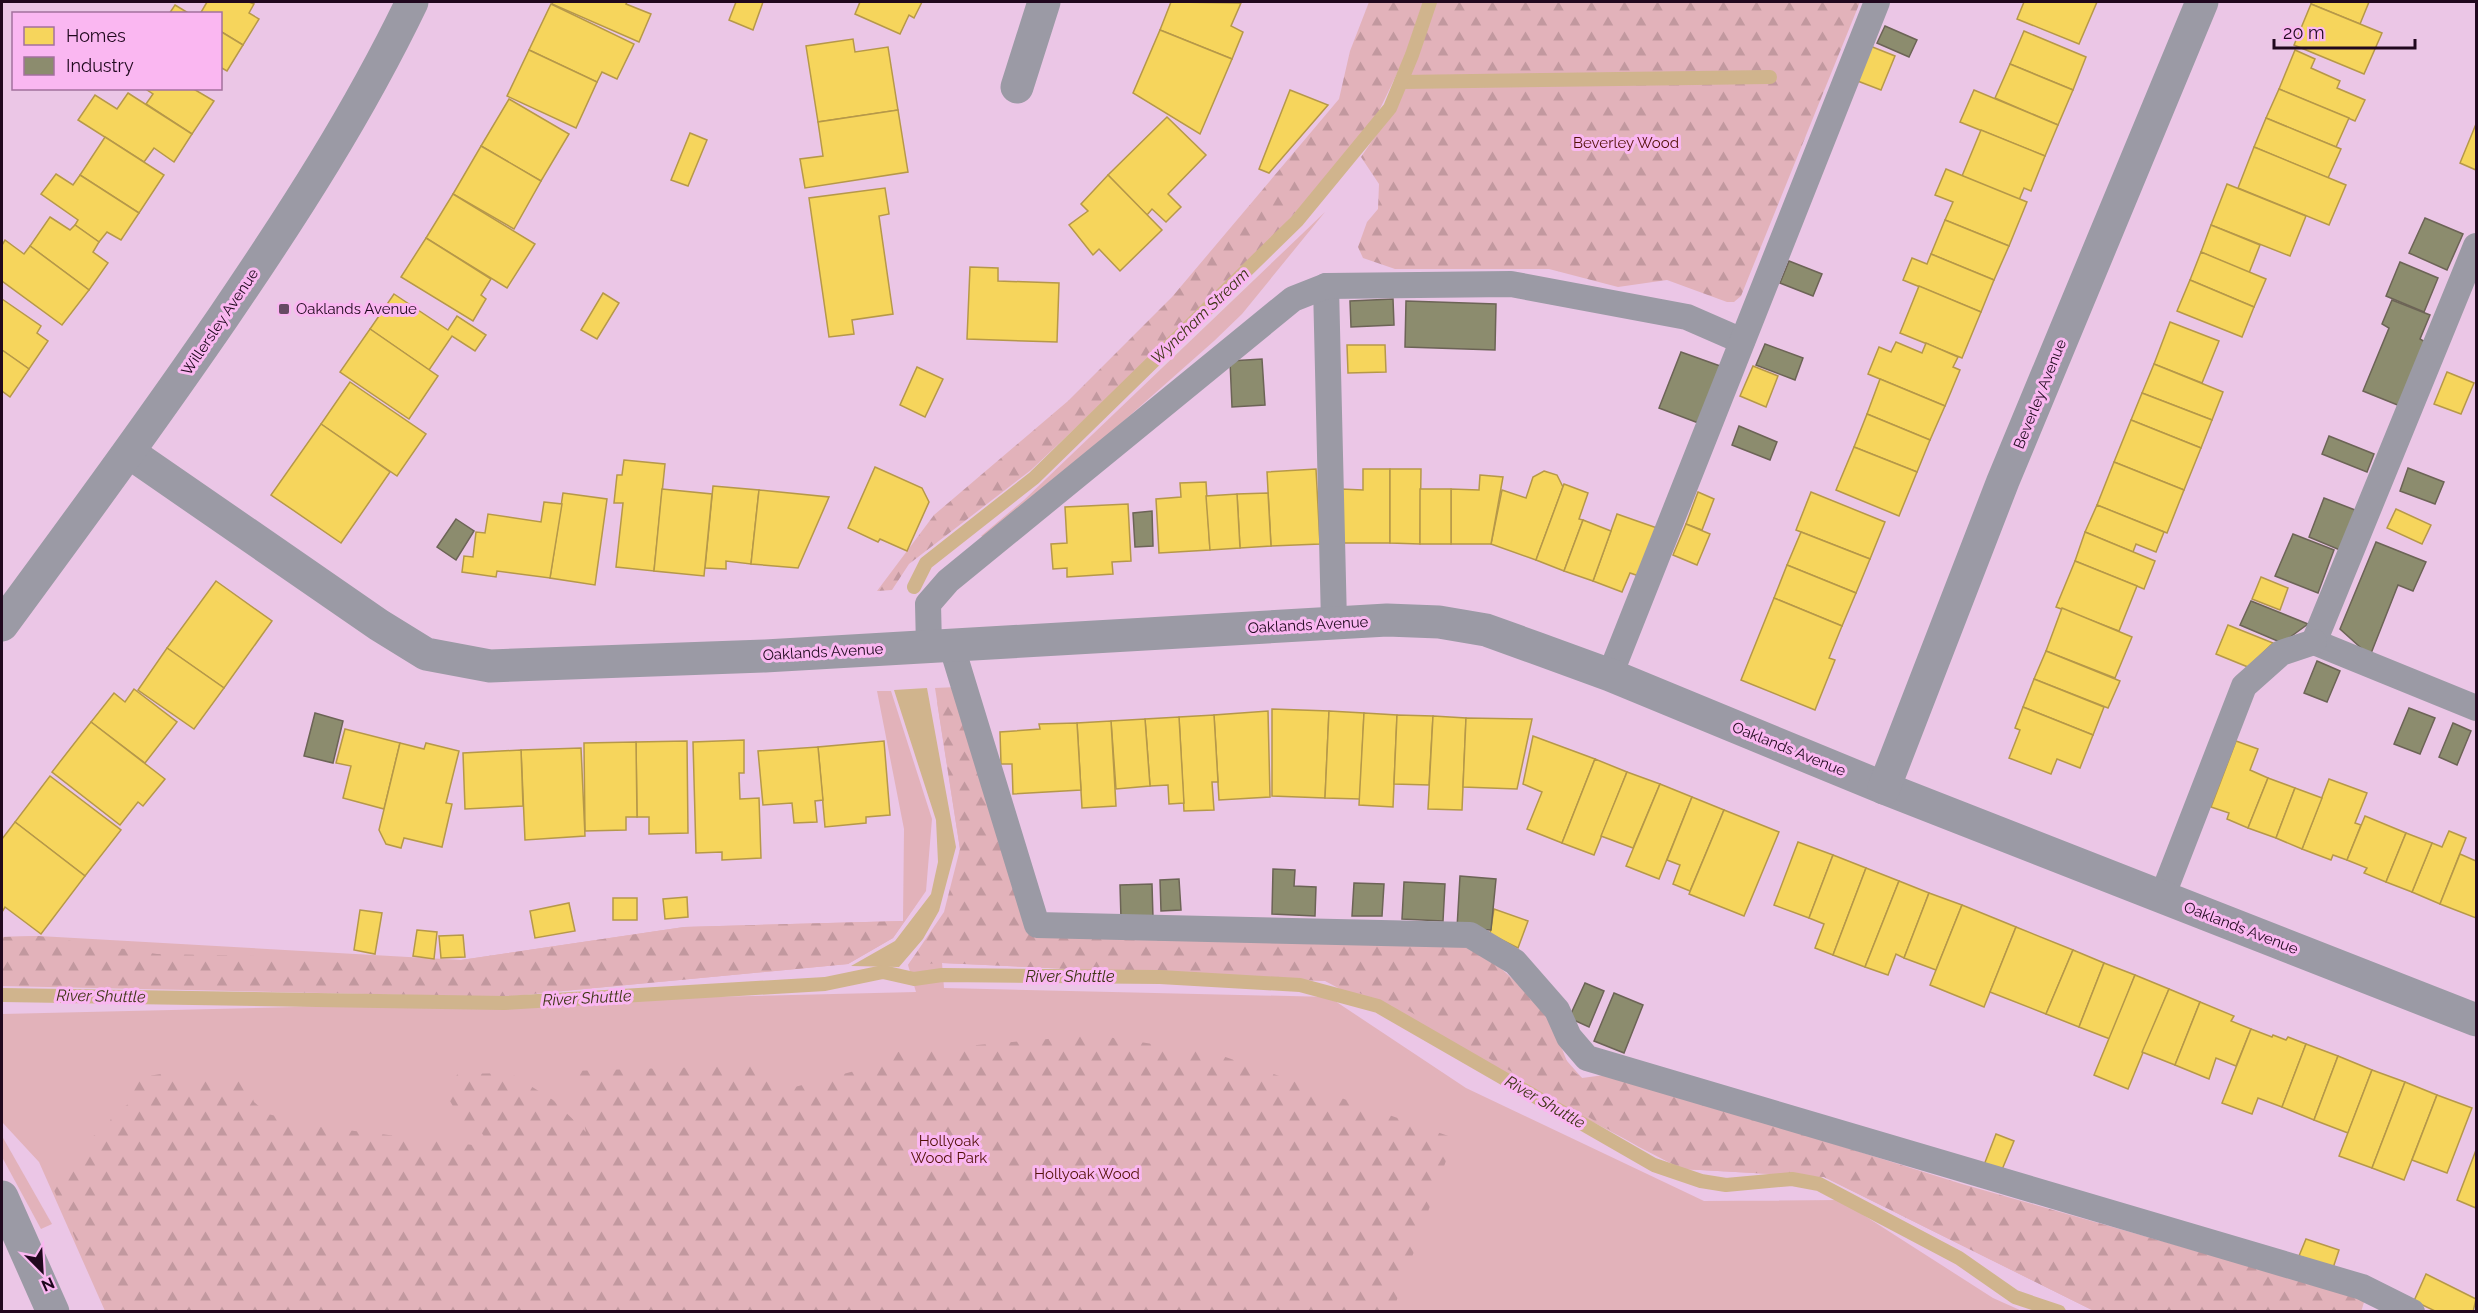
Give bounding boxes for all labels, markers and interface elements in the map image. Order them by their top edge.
legend [12,12,222,90]
scale bar [2274,12,2415,50]
text: 20 m [2283,22,2325,43]
text: Homes [66,25,126,46]
text: Industry [66,55,134,76]
park label: Beverley Wood [1573,134,1679,152]
water label: Wyncham Stream [1147,264,1253,368]
street label: Willersley Avenue [178,265,262,379]
place label: Oaklands Avenue [296,300,417,318]
marker: Oaklands Avenue [277,302,291,316]
street label: Beverley Avenue [2010,336,2070,452]
street label: Oaklands Avenue [1247,613,1369,637]
street label: Oaklands Avenue [762,640,884,664]
street label: Oaklands Avenue [1730,718,1849,780]
street label: Oaklands Avenue [2181,898,2301,958]
water label: River Shuttle [1025,967,1115,986]
water label: River Shuttle [56,986,146,1006]
water label: River Shuttle [542,986,632,1010]
water label: River Shuttle [1502,1071,1589,1133]
park label: Hollyoak Wood Park [911,1132,987,1167]
park label: Hollyoak Wood [1034,1165,1140,1183]
north arrow [12,1241,72,1301]
text: N [38,1273,57,1295]

